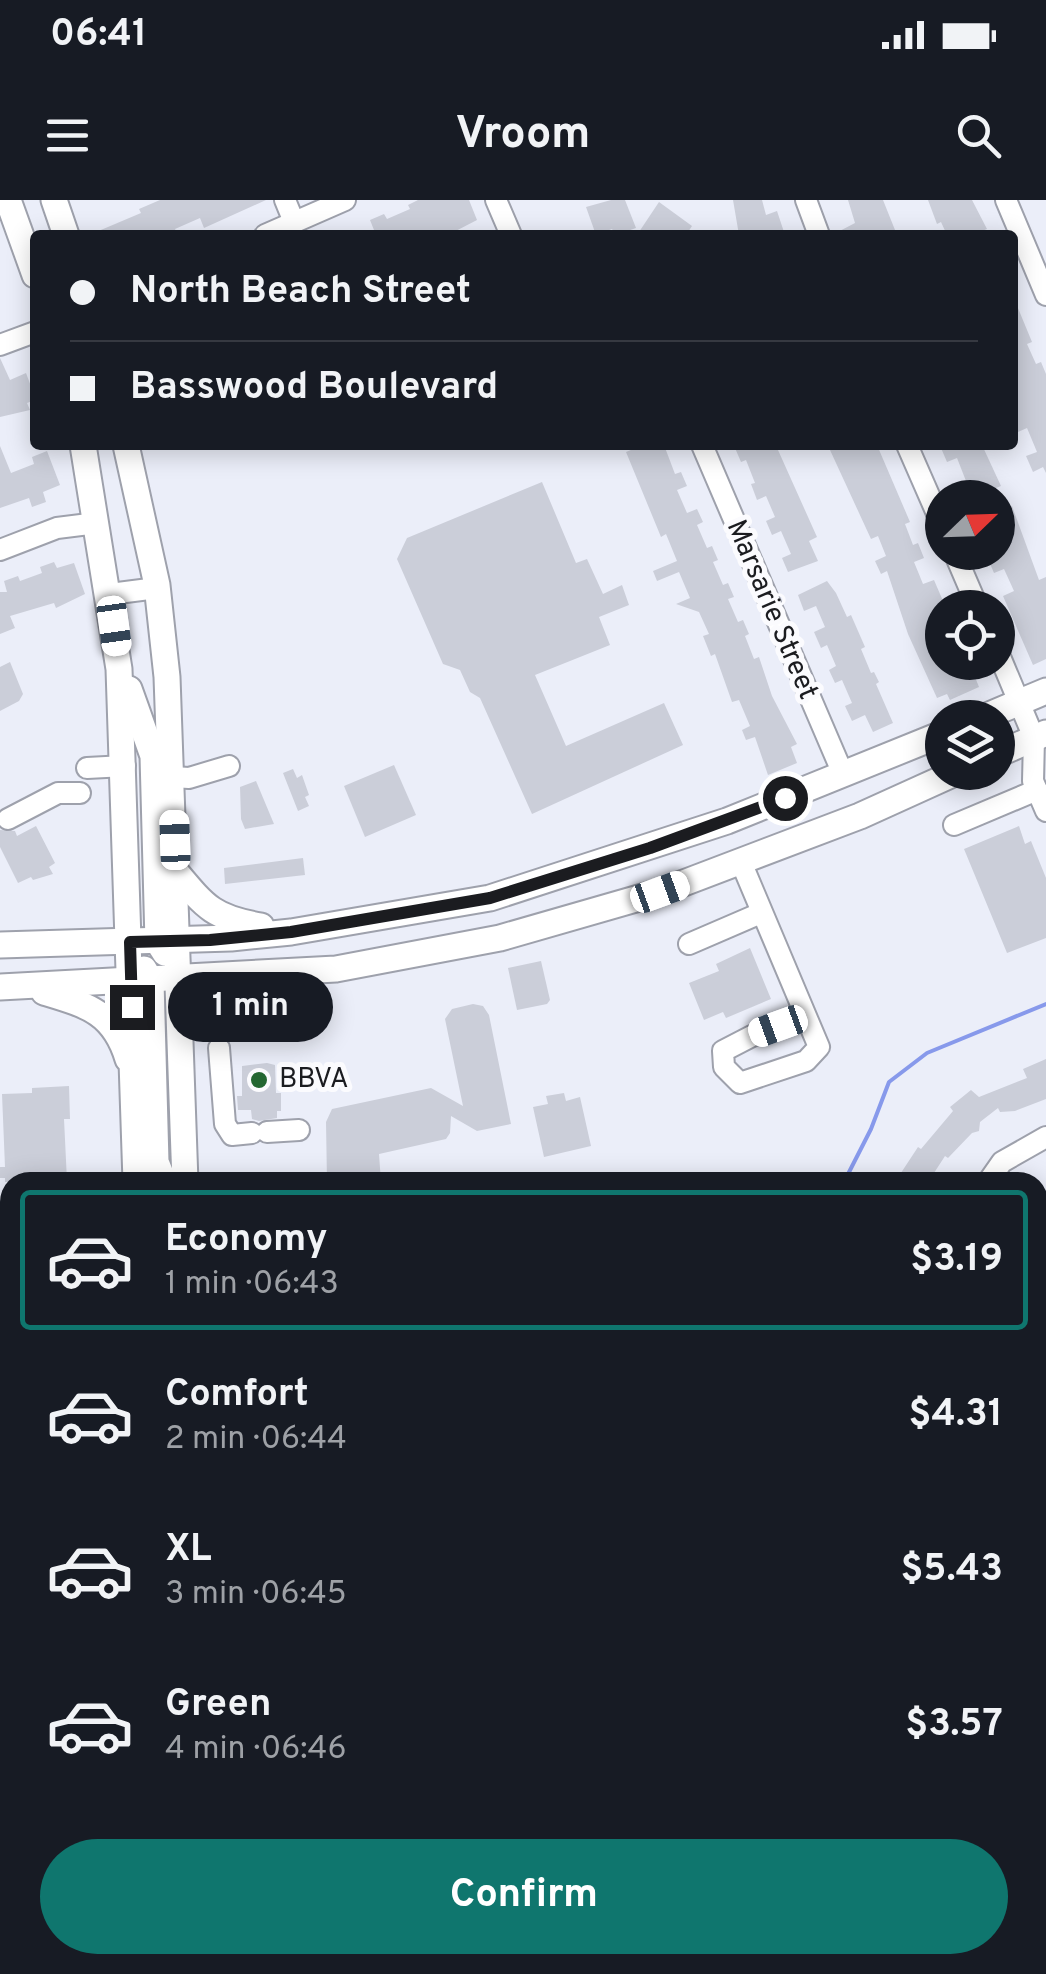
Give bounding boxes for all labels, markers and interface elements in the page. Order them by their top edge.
text: 06:41 [50,11,147,60]
text: Vroom [455,107,591,164]
icon: menu [40,108,95,163]
icon: search [951,108,1006,163]
text: North Beach Street [130,268,471,317]
text: Basswood Boulevard [130,364,498,413]
north arrow [925,480,1015,570]
map controls [925,480,1015,790]
street label: Marsarie Street [717,515,825,705]
button: locate [925,590,1015,680]
car [95,594,133,658]
button: layers [925,700,1015,790]
route start [763,776,808,821]
car [159,809,191,871]
car [627,868,693,916]
callout: 1 min [167,972,332,1042]
route end [110,985,155,1030]
text: 1 min [212,987,289,1027]
car [745,1002,811,1050]
place label: BBVA [279,1062,349,1098]
marker: BBVA [248,1069,270,1091]
icon: car [45,1215,135,1305]
text: Economy [165,1216,327,1265]
text: $3.19 [910,1236,1003,1285]
text: 1 min · 06:43 [165,1265,339,1305]
icon: car [45,1370,135,1460]
text: Comfort [165,1371,309,1420]
text: $4.31 [909,1391,1003,1440]
text: 2 min · 06:44 [165,1420,347,1460]
icon: car [45,1525,135,1615]
text: XL [165,1526,212,1575]
text: $5.43 [900,1546,1003,1595]
text: 3 min · 06:45 [165,1575,347,1615]
icon: car [45,1680,135,1770]
text: Green [165,1681,271,1730]
text: $3.57 [905,1701,1003,1750]
text: 4 min · 06:46 [165,1730,347,1770]
button: Confirm [40,1839,1008,1954]

